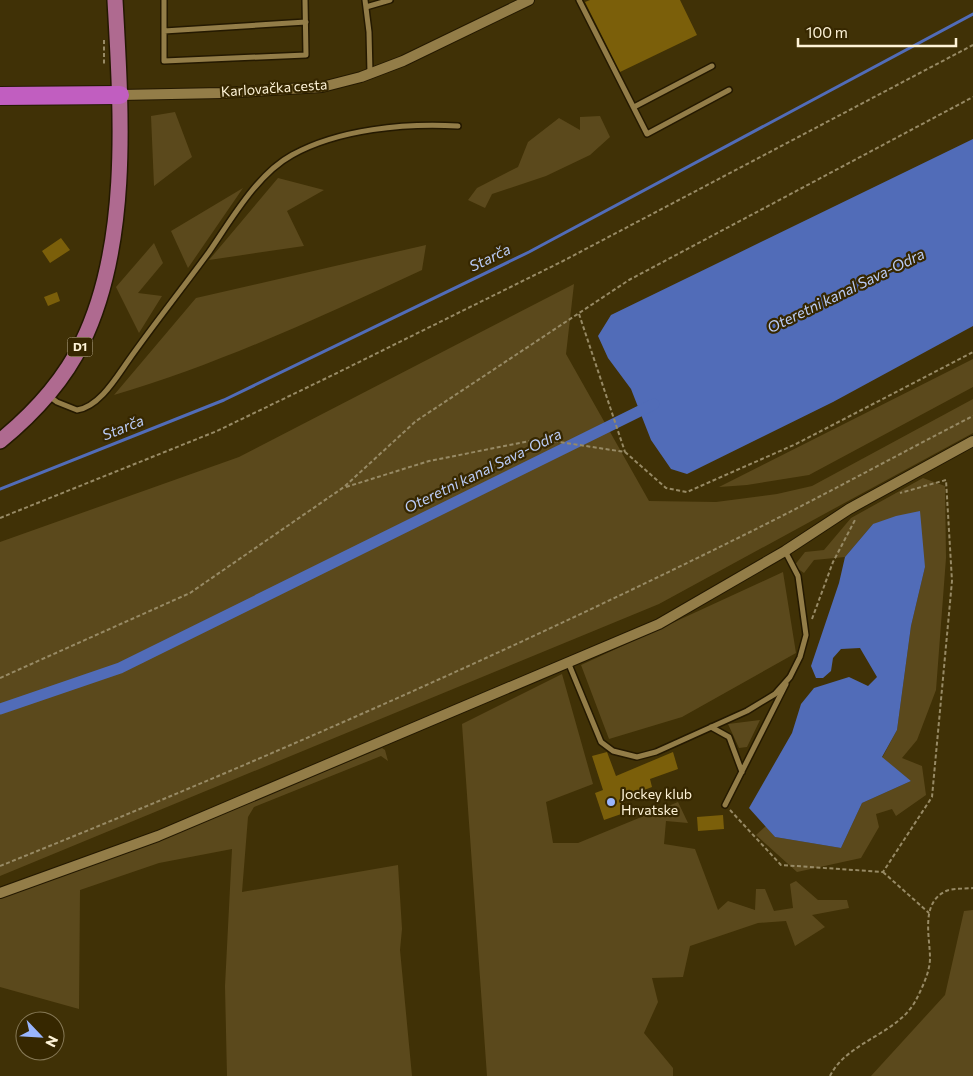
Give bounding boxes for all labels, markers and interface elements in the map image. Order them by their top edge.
scale bar [798,15,956,47]
text: 100 m [806,23,848,41]
street label: Karlovačka cesta [220,75,328,100]
water label: Starča [466,239,513,275]
water label: Oteretni kanal Sava-Odra [764,244,927,336]
road number: D1 [68,338,92,357]
water label: Starča [99,410,146,444]
water label: Oteretni kanal Sava-Odra [401,424,564,516]
place label: Jockey klub Hrvatske [621,785,692,818]
marker: Jockey klub Hrvatske [605,796,617,808]
north arrow [15,1011,65,1061]
text: N [42,1033,62,1050]

